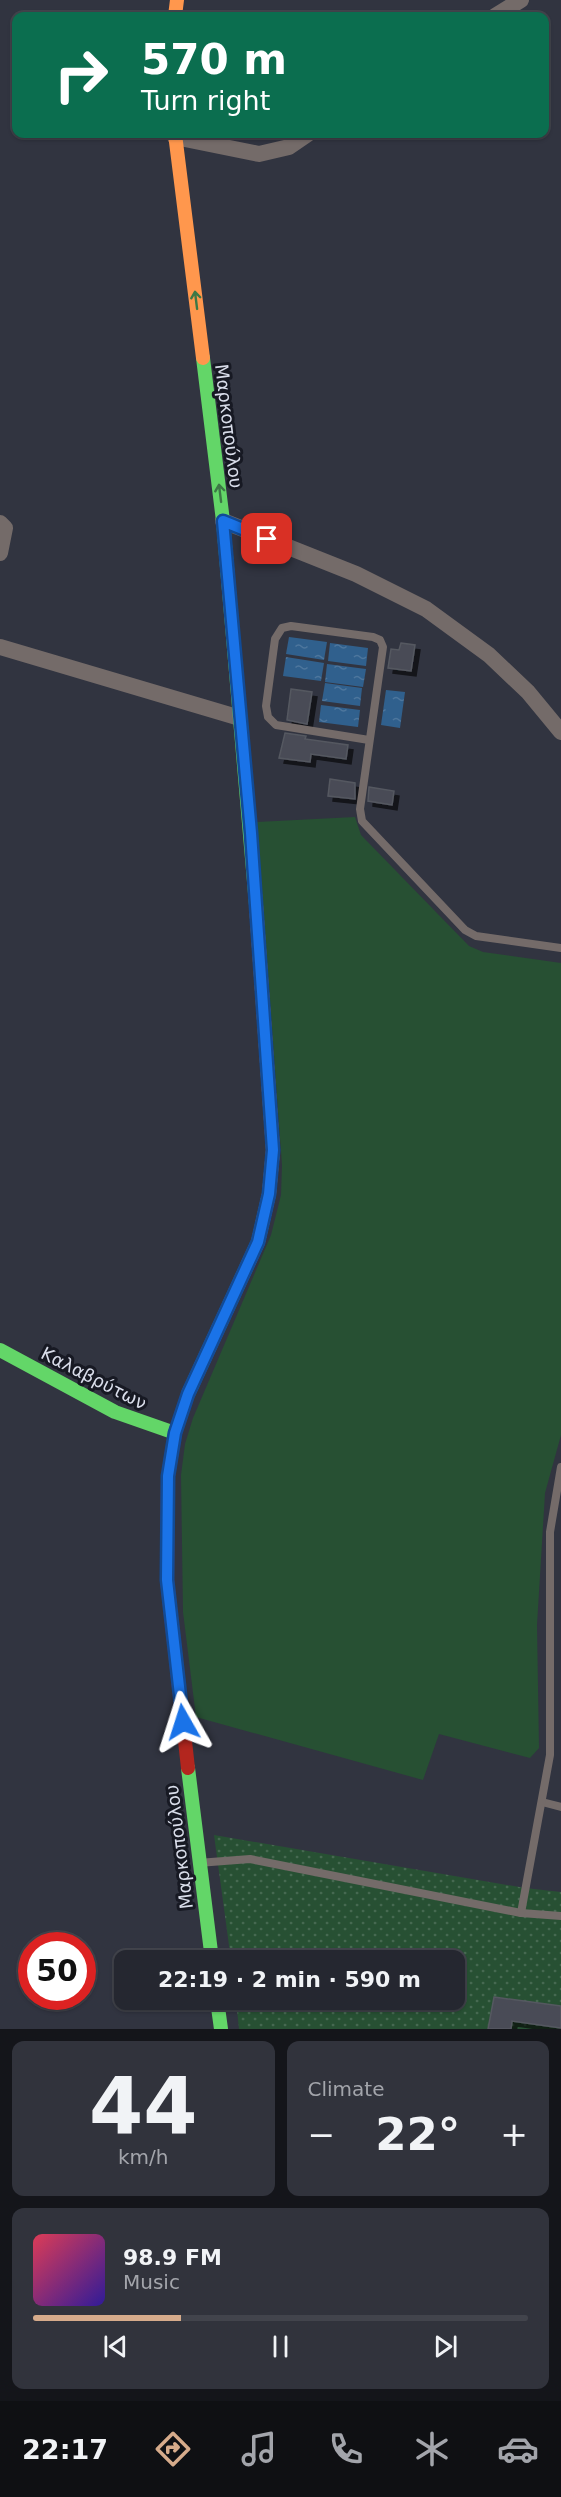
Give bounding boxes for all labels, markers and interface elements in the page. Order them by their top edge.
text: 570 m [141,35,287,84]
icon: right [42,36,120,114]
text: Turn right [141,85,270,116]
one-way arrow [190,290,201,310]
street label: Μαρκοπούλου [211,363,247,489]
one-way arrow [214,484,225,504]
pin [241,513,292,564]
icon: arrive [250,522,283,555]
street label: Καλαβρύτων [38,1342,150,1414]
position arrow [151,1690,215,1754]
street label: Μαρκοπούλου [161,1784,197,1910]
speed limit sign: 50 [18,1932,96,2010]
text: 22:19 · 2 min · 590 m [158,1967,421,1992]
text: 44 [89,2061,198,2151]
text: Climate [308,2077,384,2101]
text: 22° [375,2108,460,2161]
text: − [308,2115,335,2154]
text: + [500,2115,528,2154]
text: km/h [118,2145,168,2169]
text: 98.9 FM [123,2245,222,2270]
text: Music [123,2270,180,2294]
icon: previous [99,2330,132,2363]
icon: pause [264,2330,297,2363]
icon: next [429,2330,462,2363]
icon: directions [152,2428,194,2470]
icon: music [238,2428,280,2470]
icon: phone [325,2428,367,2470]
icon: climate [411,2428,453,2470]
icon: car [497,2428,539,2470]
text: 22:17 [22,2434,108,2465]

